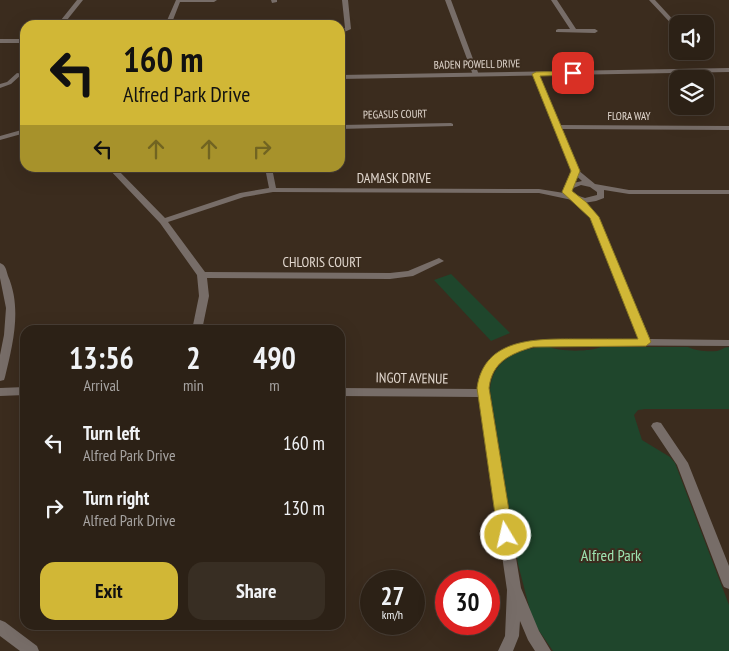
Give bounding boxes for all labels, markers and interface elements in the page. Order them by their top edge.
map controls [669,15,714,115]
button: sound [669,15,714,60]
text: 160 m [123,36,204,82]
icon: left [40,40,105,105]
pin [552,52,594,94]
street label: BADEN POWELL DRIVE [434,56,521,72]
icon: arrive [559,59,587,87]
button: layers [669,70,714,115]
text: Alfred Park Drive [123,80,250,108]
street label: PEGASUS COURT [363,106,427,122]
street label: FLORA WAY [607,109,651,123]
icon: left [89,135,117,163]
icon: ahead [142,135,170,163]
icon: ahead [195,135,223,163]
icon: right [248,135,276,163]
street label: DAMASK DRIVE [357,169,431,187]
street label: CHLORIS COURT [283,253,362,271]
text: 13:56 [69,338,134,377]
text: 2 [186,338,201,377]
text: 490 [253,338,296,377]
street label: INGOT AVENUE [376,368,448,388]
text: Arrival [83,375,120,395]
text: min [183,375,204,395]
text: m [269,375,280,395]
text: Turn left [83,421,140,445]
icon: left [40,429,68,457]
text: 160 m [283,431,325,455]
text: Alfred Park Drive [83,445,176,465]
text: Turn right [83,486,149,510]
icon: right [40,494,68,522]
text: 130 m [283,496,325,520]
position arrow [479,508,531,560]
text: Alfred Park Drive [83,510,176,530]
park label: Alfred Park [581,545,642,565]
button: Exit [40,562,178,620]
button: Share [188,562,325,620]
speed limit sign: 30 [435,570,500,635]
text: 27 [381,580,404,612]
text: km/h [382,607,403,622]

